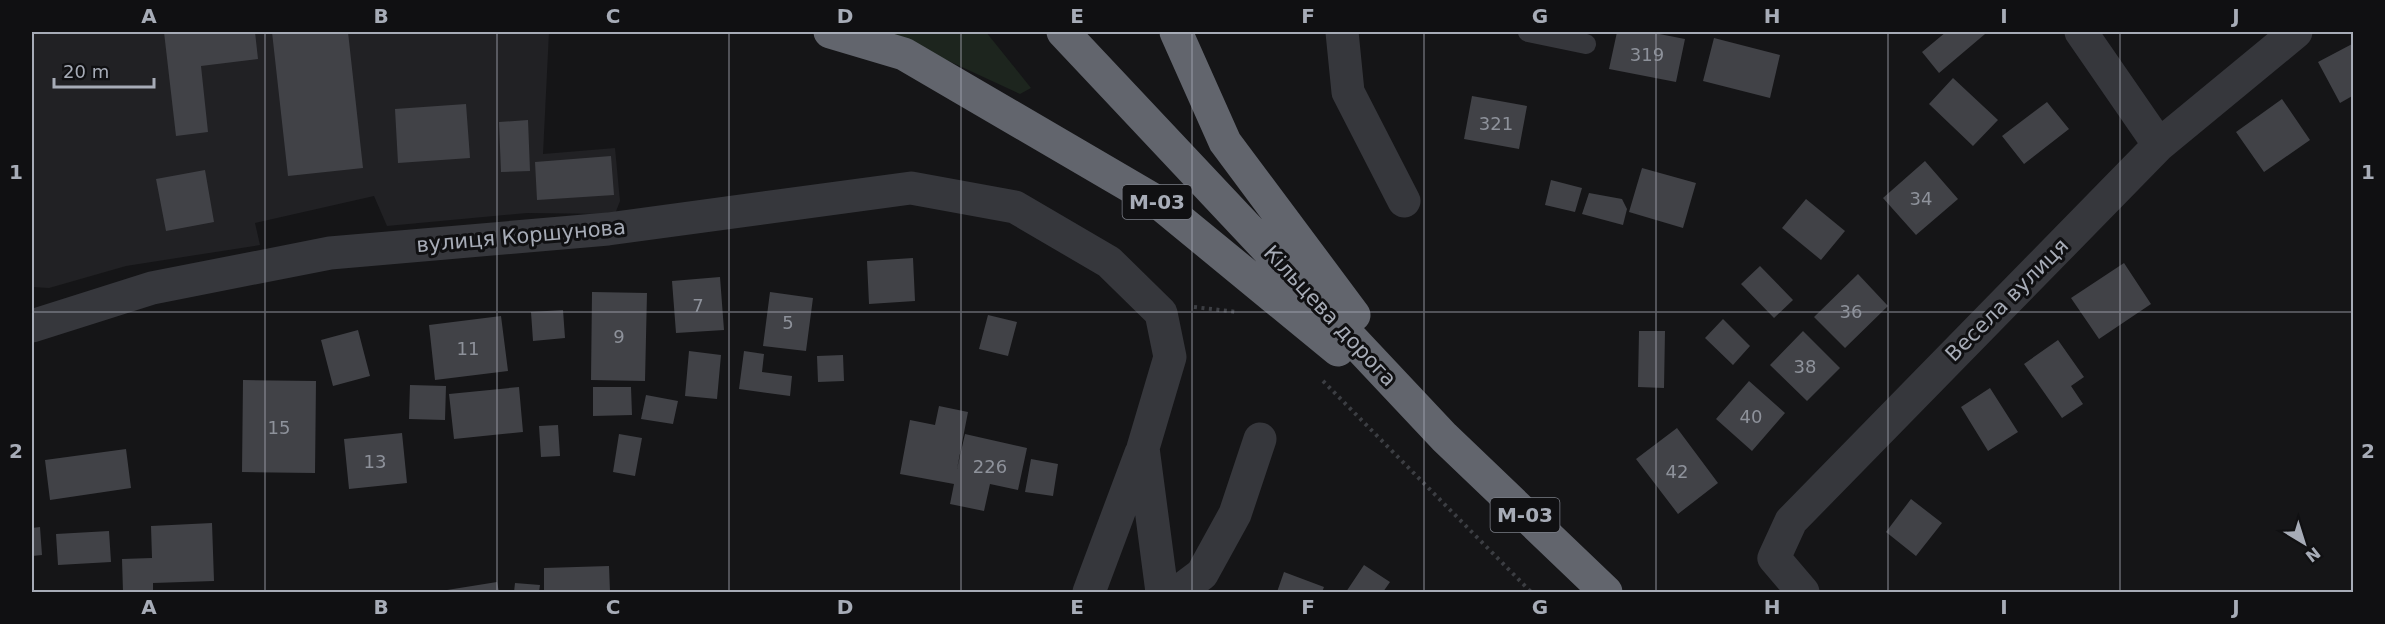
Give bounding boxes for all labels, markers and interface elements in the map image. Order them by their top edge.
text: A [141,4,157,28]
text: B [373,4,389,28]
text: C [606,4,620,28]
text: D [837,4,853,28]
text: E [1070,4,1084,28]
text: F [1301,4,1315,28]
text: G [1532,4,1548,28]
text: H [1764,4,1780,28]
text: I [2000,4,2008,28]
text: J [2230,4,2240,28]
house number: 319 [1630,44,1664,65]
scale bar [54,51,154,89]
text: 20 m [63,61,109,82]
house number: 321 [1479,113,1513,134]
text: 1 [9,160,23,184]
text: 1 [2361,160,2375,184]
road number: М-03 [1122,185,1192,219]
house number: 34 [1910,188,1932,209]
street label: вулиця Коршунова [415,215,627,257]
street label: Весела вулиця [1941,234,2073,366]
street label: Кільцева дорога [1259,241,1401,391]
house number: 7 [692,295,704,316]
house number: 36 [1840,301,1862,322]
house number: 5 [782,312,794,333]
house number: 9 [613,326,625,347]
house number: 11 [457,338,479,359]
house number: 38 [1794,356,1816,377]
house number: 40 [1740,406,1762,427]
house number: 15 [268,417,290,438]
text: 2 [9,439,23,463]
text: 2 [2361,439,2375,463]
house number: 13 [364,451,386,472]
house number: 226 [973,456,1007,477]
house number: 42 [1666,461,1688,482]
road number: М-03 [1490,498,1559,532]
north arrow [2274,513,2334,573]
text: N [2302,543,2324,566]
text: A [141,595,157,619]
text: B [373,595,389,619]
text: C [606,595,620,619]
text: D [837,595,853,619]
text: E [1070,595,1084,619]
text: F [1301,595,1315,619]
text: G [1532,595,1548,619]
text: H [1764,595,1780,619]
text: I [2000,595,2008,619]
text: J [2230,595,2240,619]

